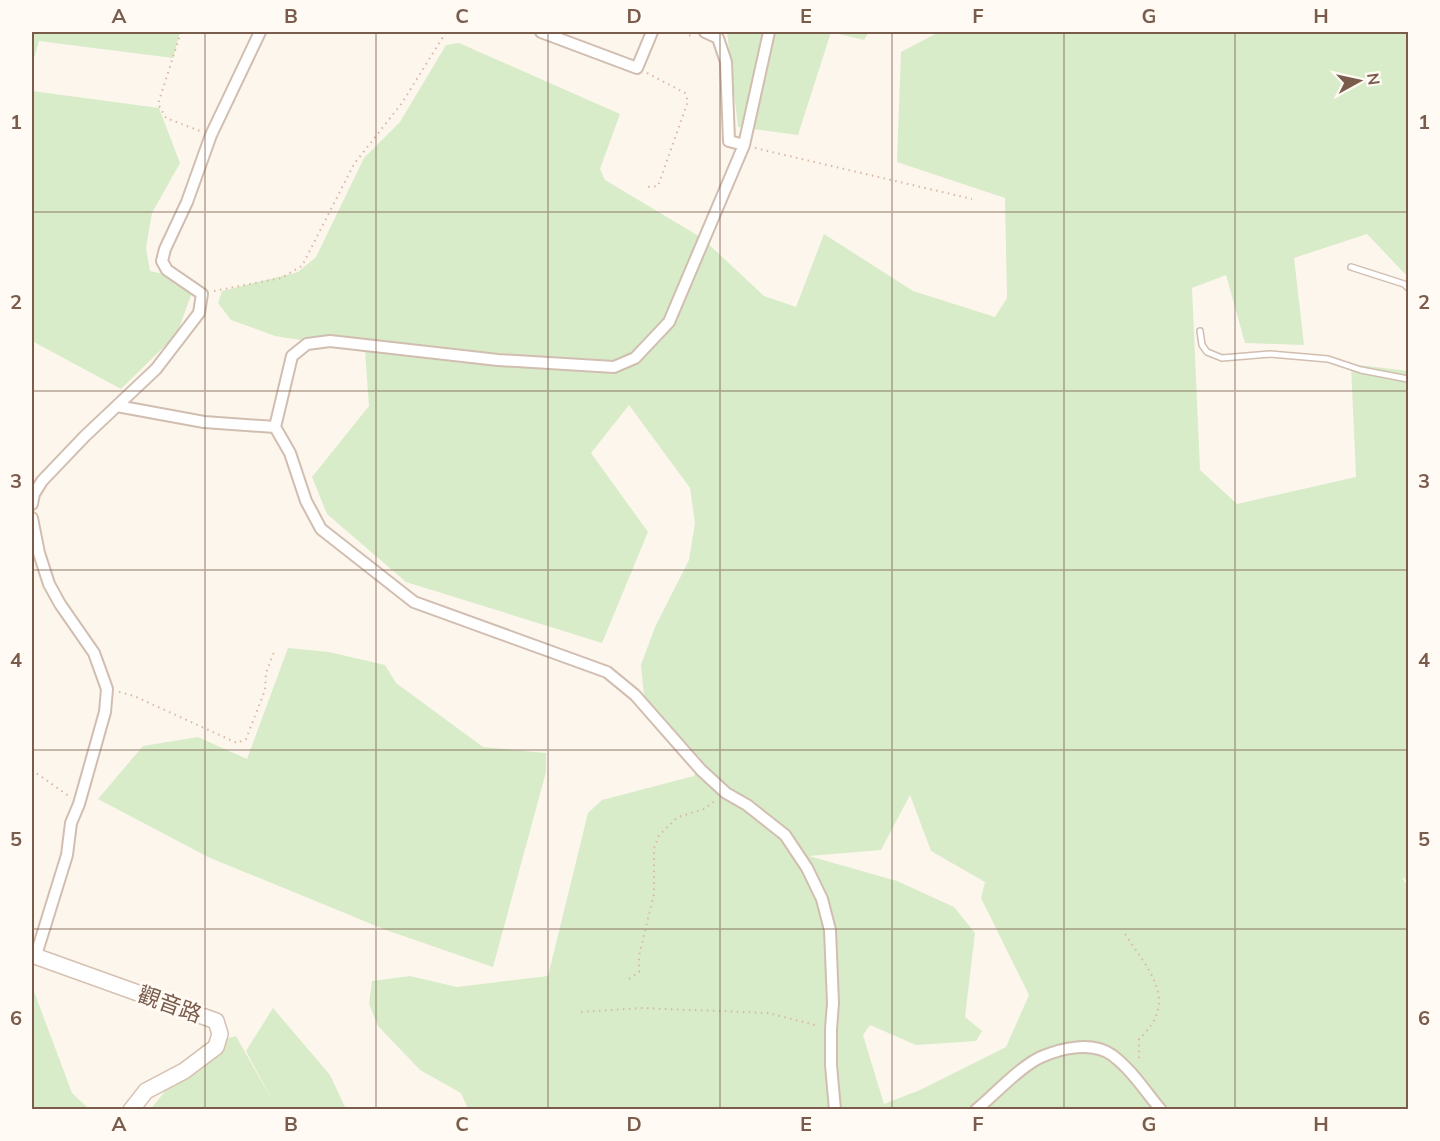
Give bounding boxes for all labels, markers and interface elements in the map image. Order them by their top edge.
text: A [112,3,127,28]
text: B [284,3,298,28]
text: C [455,3,469,28]
text: D [626,3,642,28]
text: E [800,3,812,28]
text: F [972,3,984,28]
text: G [1142,3,1156,28]
text: H [1313,3,1329,28]
north arrow [1329,51,1389,111]
text: N [1363,72,1385,86]
text: 1 [10,109,22,134]
text: 1 [1418,109,1430,134]
text: 2 [10,289,22,314]
text: 2 [1418,289,1430,314]
text: 3 [10,468,22,493]
text: 3 [1418,468,1430,493]
text: 4 [10,647,22,672]
text: 4 [1418,647,1430,672]
text: 5 [10,826,22,851]
text: 5 [1418,826,1430,851]
street label: 觀音路 [134,980,206,1028]
text: 6 [10,1005,22,1030]
text: 6 [1418,1005,1430,1030]
text: A [112,1111,127,1136]
text: B [284,1111,298,1136]
text: C [455,1111,469,1136]
text: D [626,1111,642,1136]
text: E [800,1111,812,1136]
text: F [972,1111,984,1136]
text: G [1142,1111,1156,1136]
text: H [1313,1111,1329,1136]

